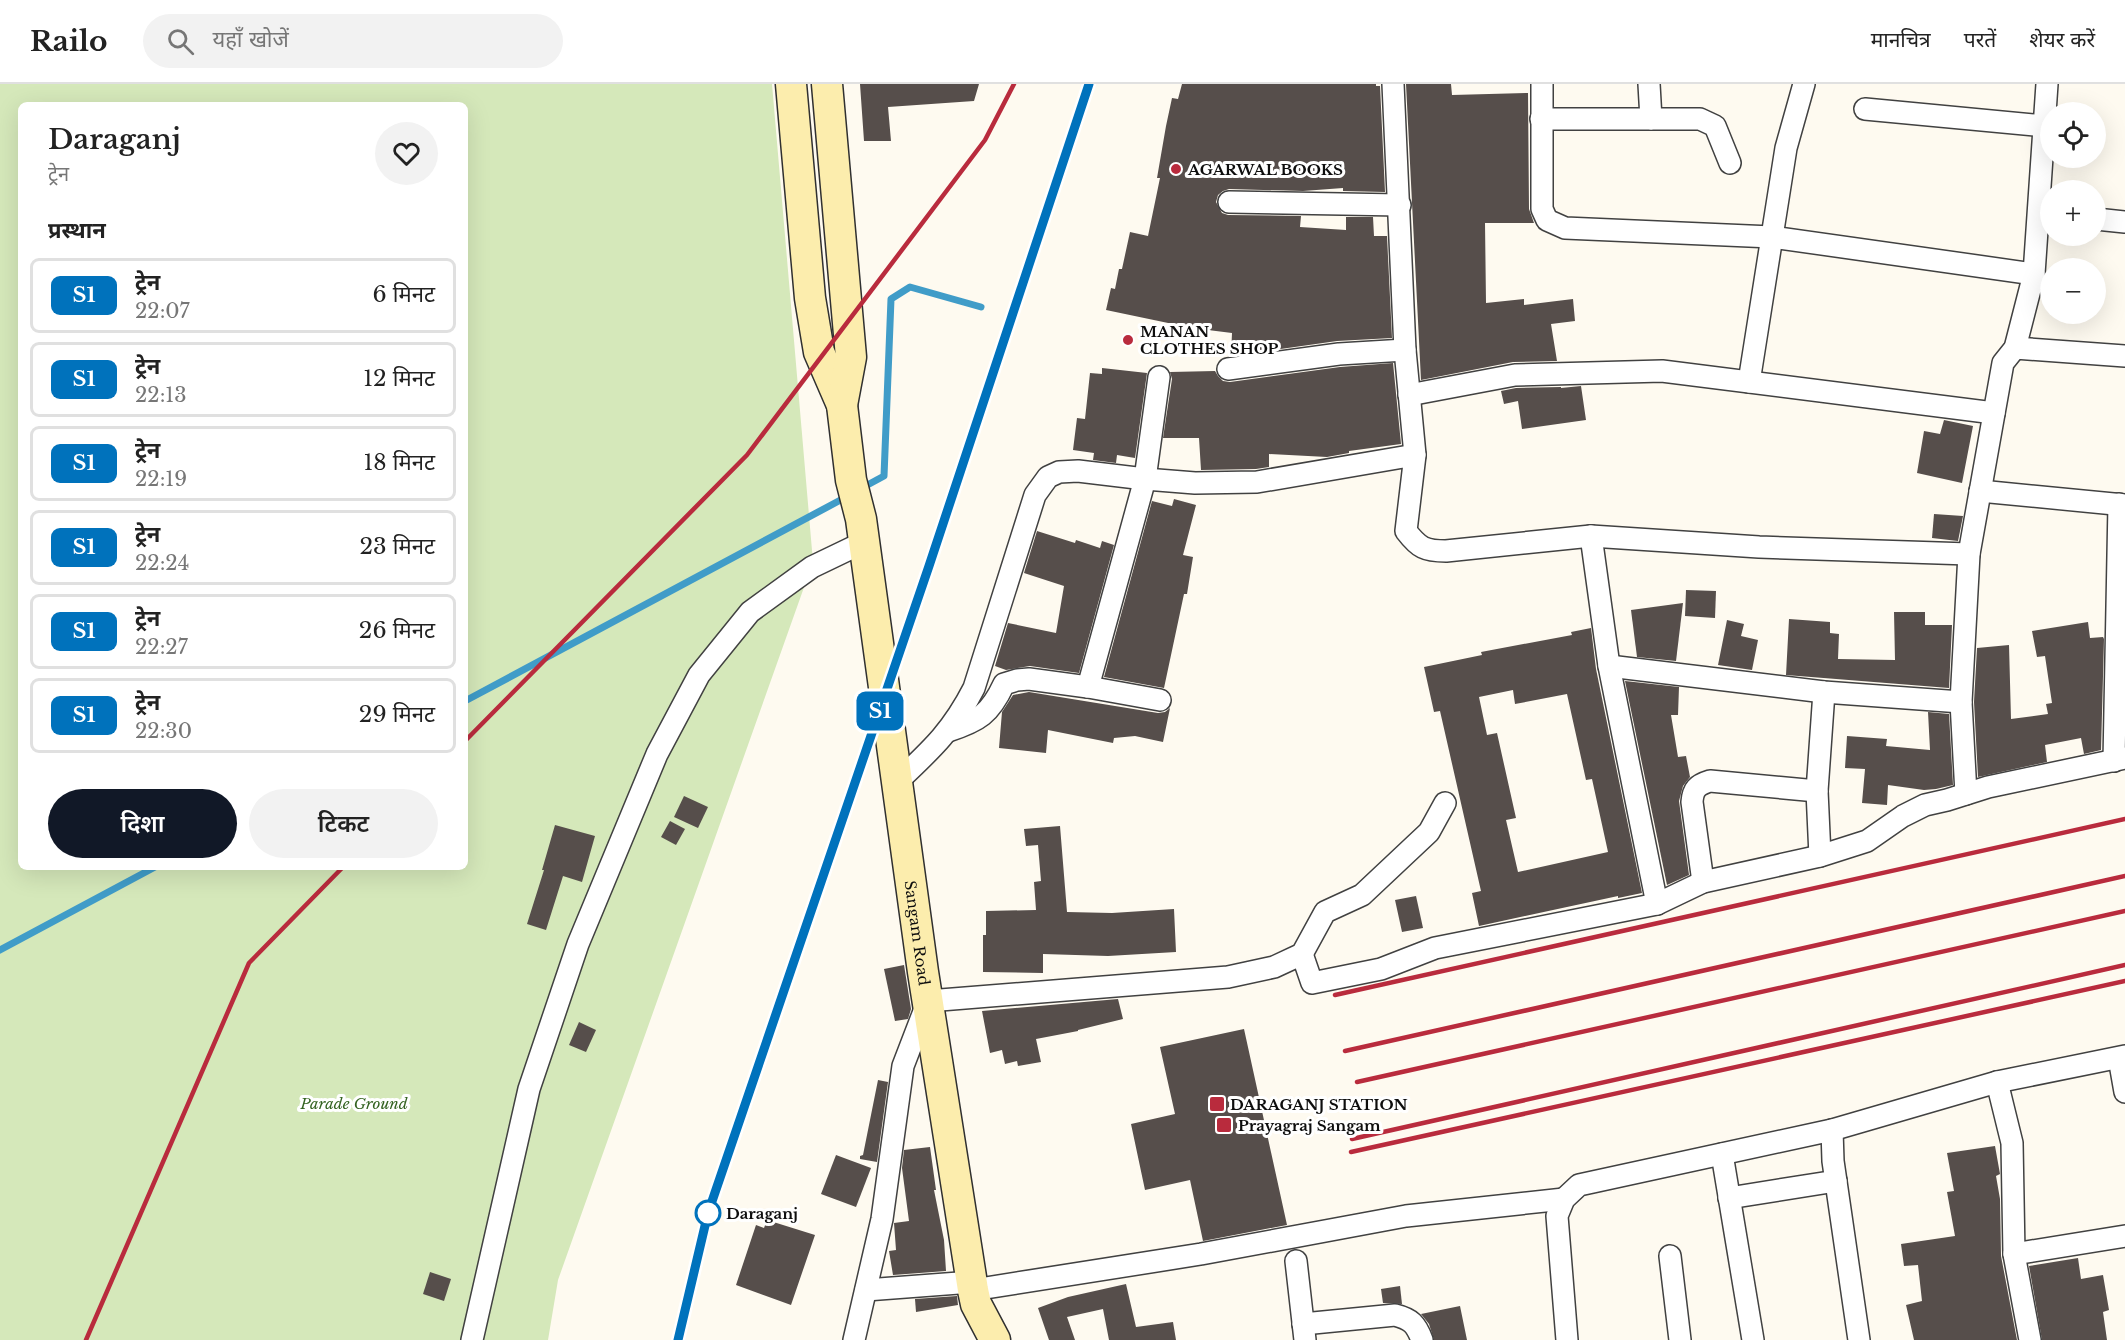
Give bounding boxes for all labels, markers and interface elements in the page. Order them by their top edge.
search box [143,14,563,68]
text: Railo [30,24,107,59]
icon: search [164,25,197,58]
text: यहाँ खोजें [212,26,289,53]
text: मानचित्र [1871,27,1931,53]
text: परतें [1964,27,1996,53]
text: शेयर करें [2029,27,2095,53]
map controls [2040,102,2106,324]
button: locate [2040,102,2106,168]
text: Daraganj [48,122,181,157]
button: heart [375,122,438,185]
place label: AGARWAL BOOKS [1187,160,1343,179]
text: ट्रेन [48,162,69,186]
marker: AGARWAL BOOKS [1169,162,1183,176]
button: + [2040,180,2106,246]
text: प्रस्थान [48,217,106,244]
button: − [2040,258,2106,324]
text: ट्रेन [135,269,160,296]
text: 6 मिनट [372,281,435,308]
text: S1 [72,282,96,308]
text: 22:07 [135,299,190,323]
place label: MANAN CLOTHES SHOP [1140,322,1279,358]
marker: MANAN CLOTHES SHOP [1121,333,1135,347]
text: ट्रेन [135,353,160,380]
text: 12 मिनट [363,365,435,392]
text: S1 [72,366,96,392]
text: 22:13 [135,383,187,407]
text: ट्रेन [135,437,160,464]
text: 18 मिनट [363,449,435,476]
text: S1 [72,450,96,476]
text: 22:19 [135,467,187,491]
text: ट्रेन [135,521,160,548]
text: 23 मिनट [359,533,435,560]
text: S1 [72,534,96,560]
text: 22:24 [135,551,189,575]
text: ट्रेन [135,605,160,632]
text: 26 मिनट [359,617,435,644]
text: S1 [72,618,96,644]
text: 22:27 [135,635,188,659]
text: ट्रेन [135,689,160,716]
line badge: S1 [853,692,907,730]
text: S1 [868,698,892,724]
text: 29 मिनट [359,701,435,728]
text: S1 [72,702,96,728]
text: 22:30 [135,719,192,743]
button: दिशा [48,789,237,858]
button: टिकट [249,789,438,858]
street label: Sangam Road [901,879,935,987]
park label: Parade Ground [299,1094,408,1113]
marker: DARAGANJ STATION [1208,1095,1226,1113]
place label: DARAGANJ STATION [1230,1095,1408,1114]
marker: Prayagraj Sangam [1215,1116,1233,1134]
place label: Prayagraj Sangam [1238,1116,1381,1135]
marker: Daraganj [695,1200,721,1226]
place label: Daraganj [726,1204,798,1223]

